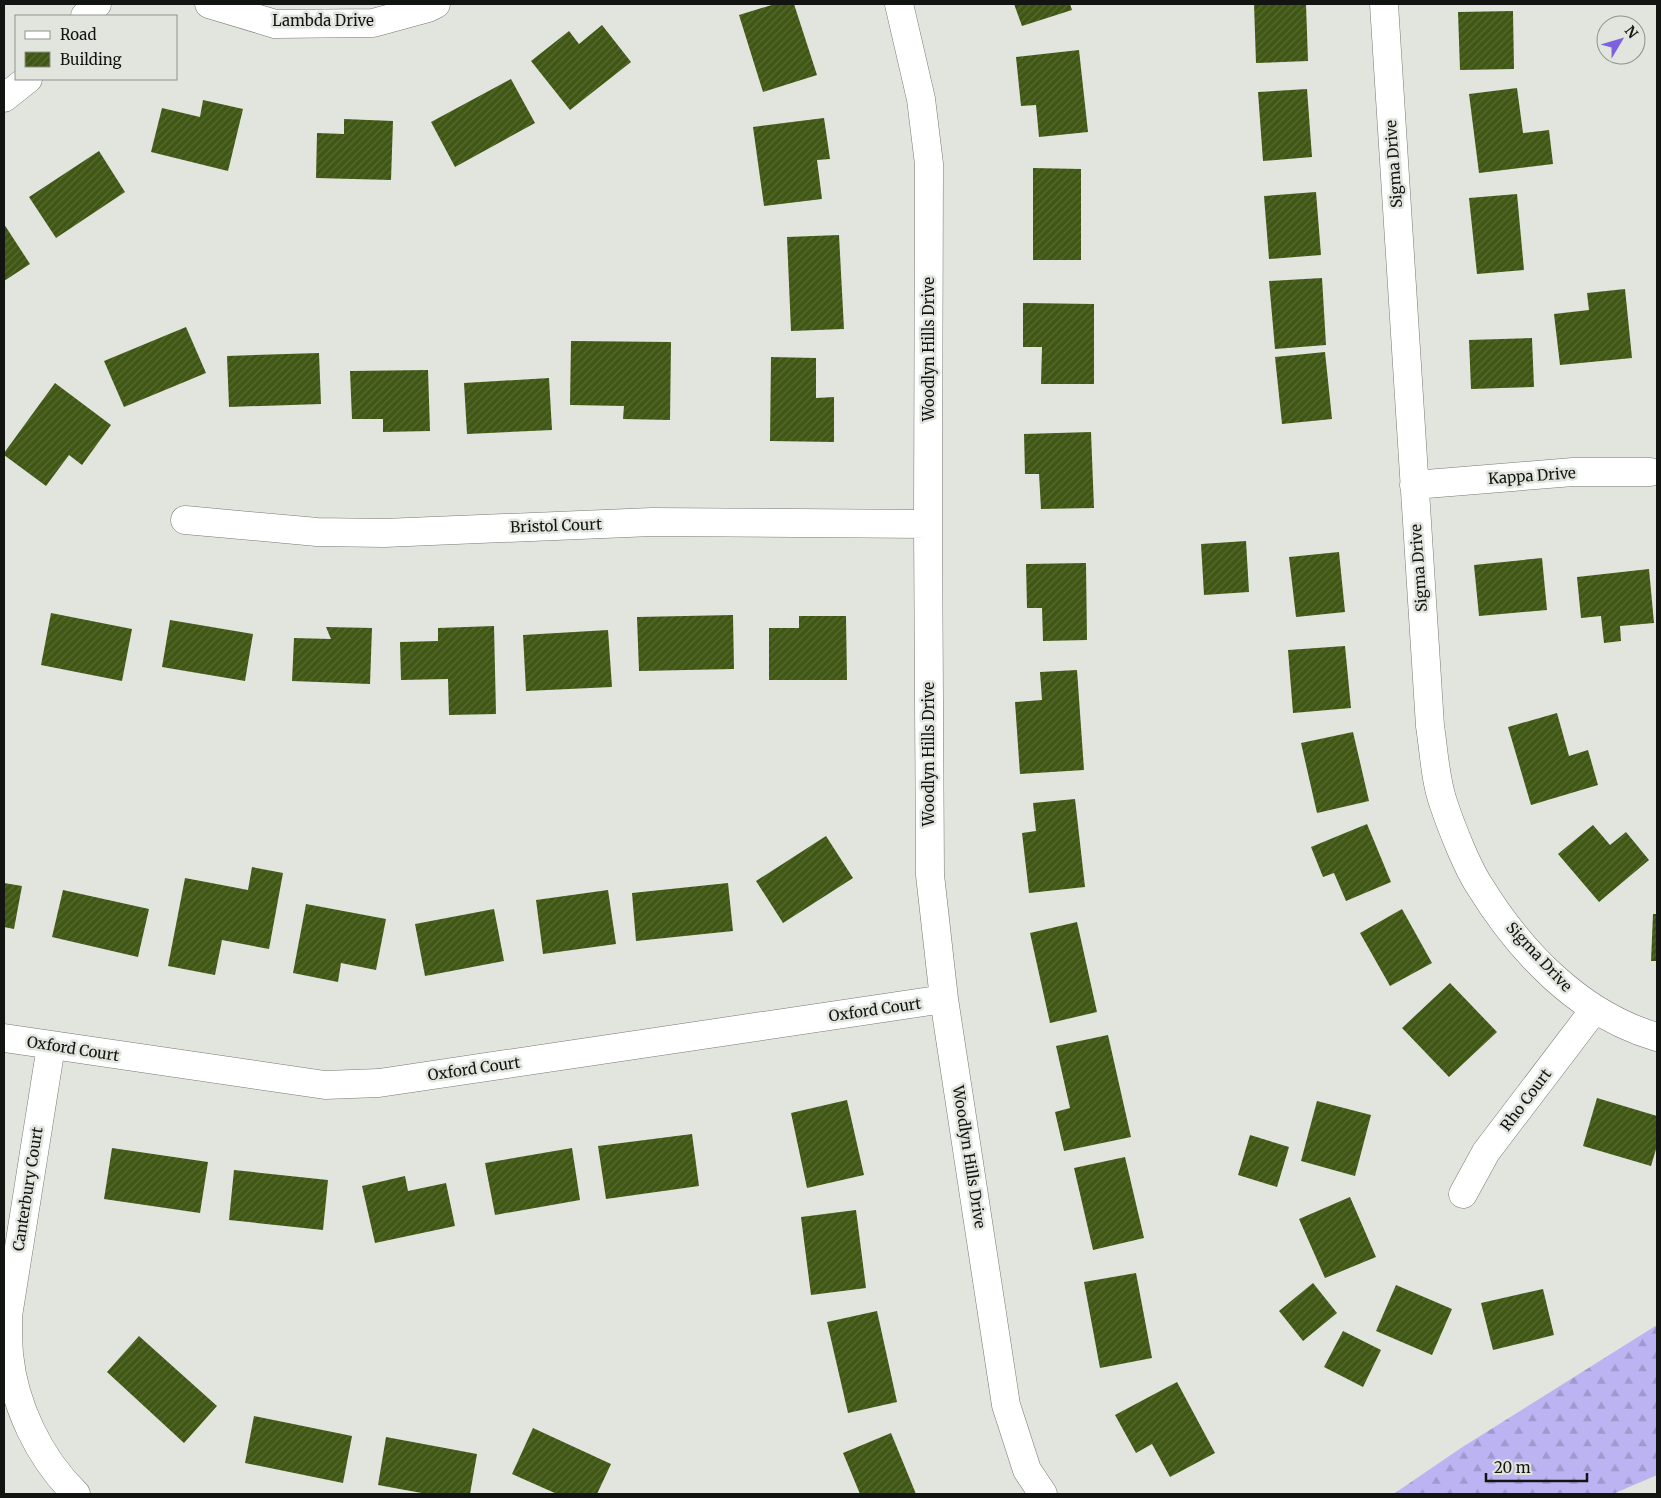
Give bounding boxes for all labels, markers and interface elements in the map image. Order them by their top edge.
street label: Lambda Drive [272,11,374,30]
legend [15,15,178,80]
north arrow [1596,15,1646,65]
text: N [1621,22,1642,42]
text: Road [60,25,96,44]
text: Building [60,50,122,69]
street label: Sigma Drive [1381,119,1406,209]
street label: Woodlyn Hills Drive [919,277,938,422]
street label: Kappa Drive [1487,463,1577,488]
street label: Bristol Court [510,514,602,537]
street label: Sigma Drive [1406,523,1431,613]
street label: Woodlyn Hills Drive [919,682,938,827]
street label: Sigma Drive [1502,918,1576,995]
street label: Oxford Court [827,994,923,1025]
street label: Oxford Court [26,1032,121,1065]
street label: Oxford Court [426,1053,522,1084]
street label: Rho Court [1496,1065,1555,1135]
street label: Woodlyn Hills Drive [949,1083,990,1230]
street label: Canterbury Court [8,1125,47,1252]
scale bar [1486,1450,1587,1482]
text: 20 m [1494,1458,1531,1477]

